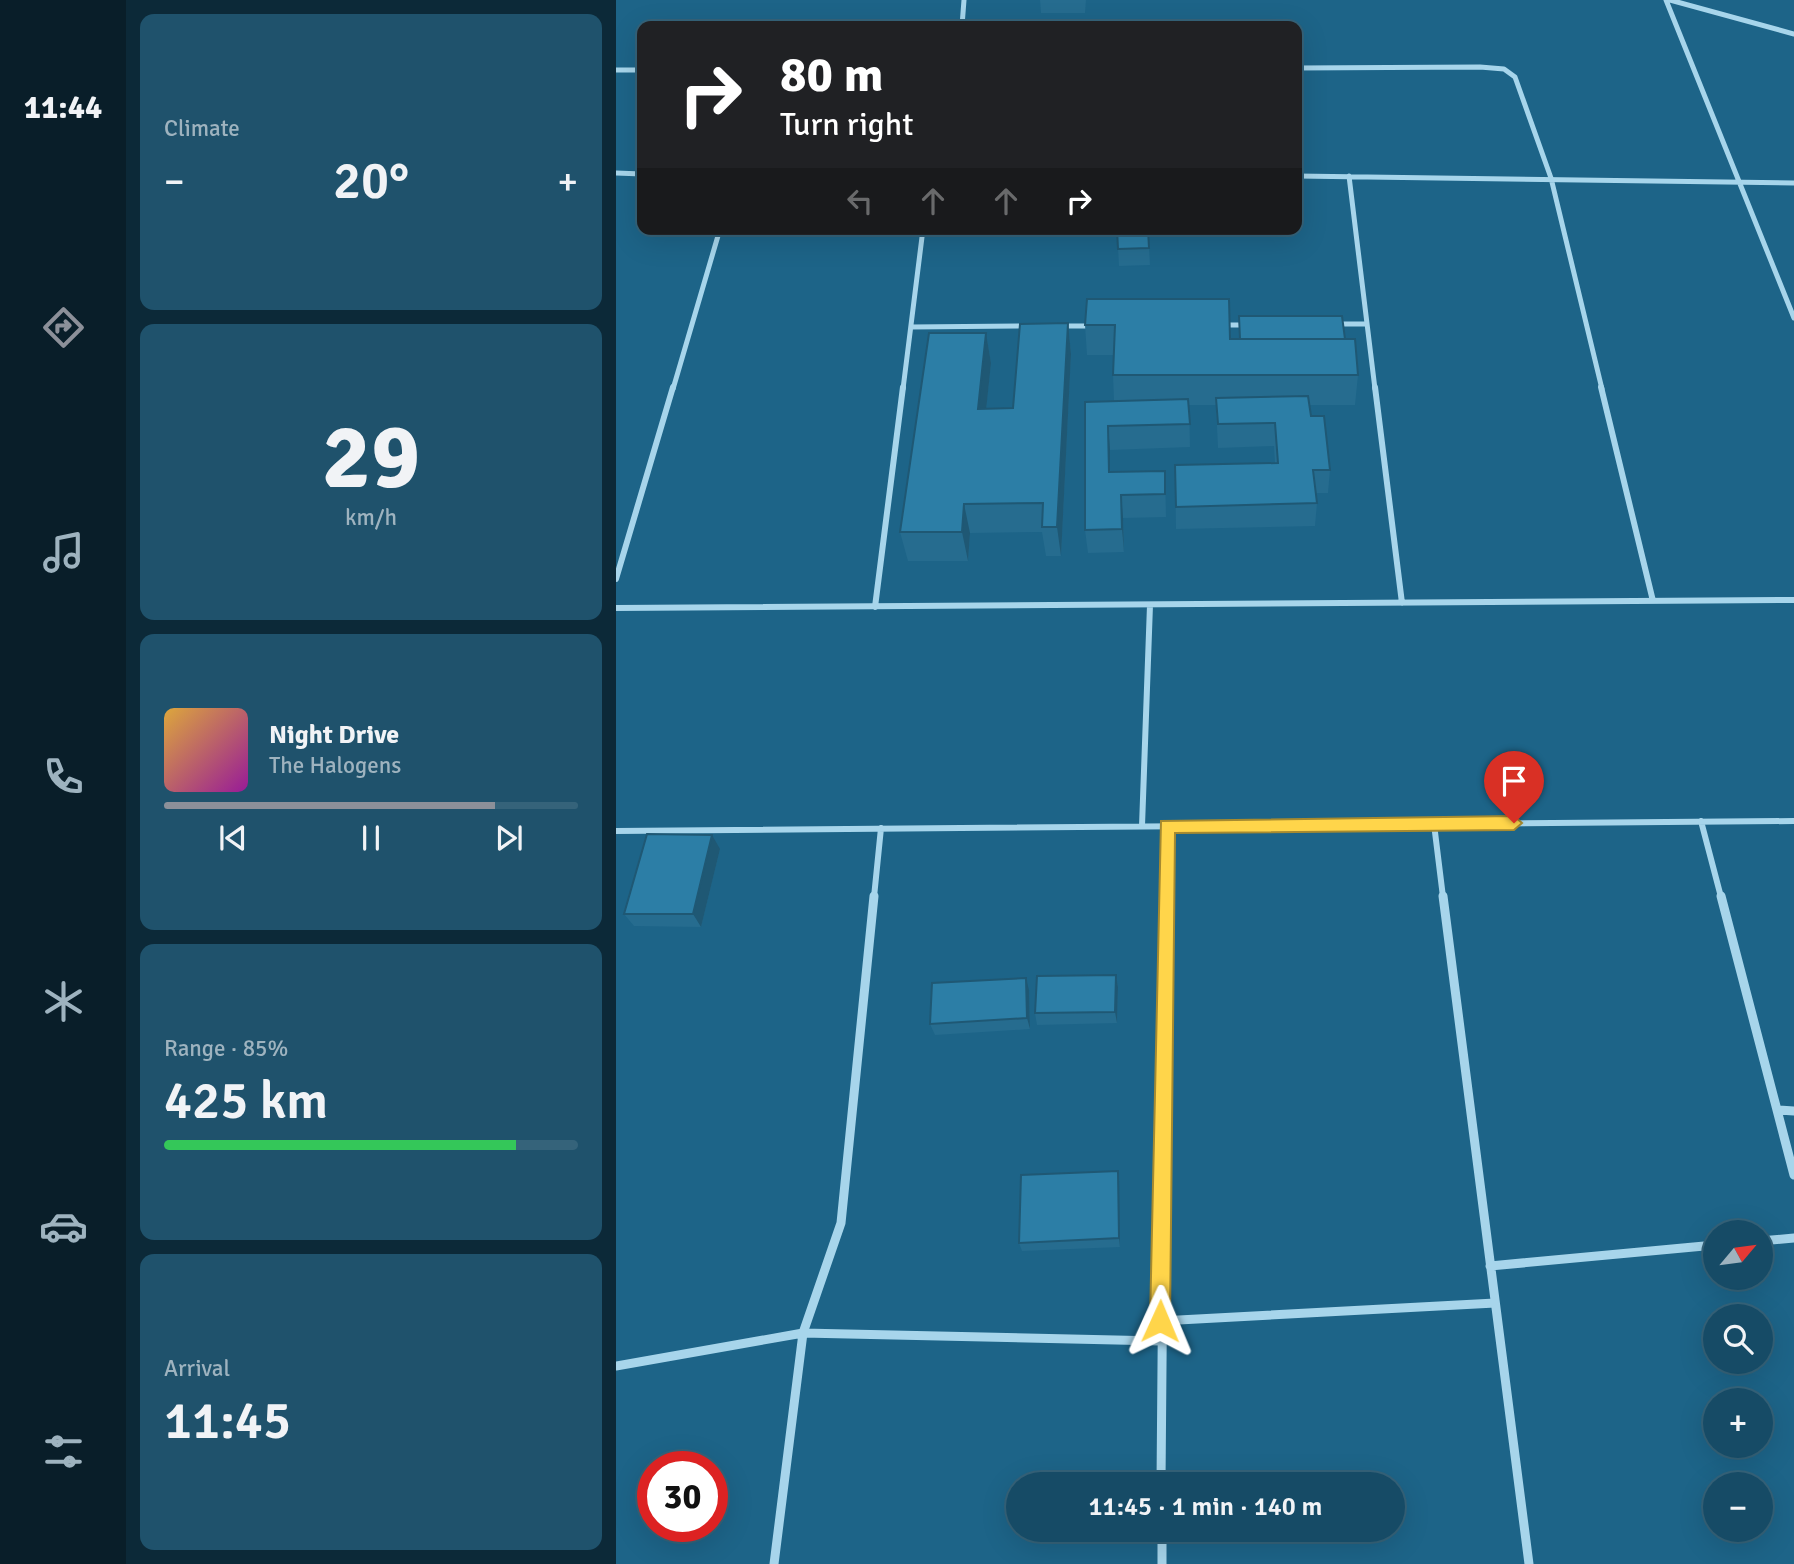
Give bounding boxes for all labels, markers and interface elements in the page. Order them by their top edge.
text: 80 m [780,45,883,105]
icon: right [665,49,756,140]
text: 11:44 [24,88,102,127]
text: Turn right [780,105,913,144]
text: Climate [164,114,240,143]
text: 20° [333,149,409,213]
text: − [164,158,185,205]
text: + [557,158,578,205]
icon: left [841,182,879,220]
icon: ahead [914,182,952,220]
icon: ahead [987,182,1025,220]
icon: right [1060,182,1098,220]
icon: directions [39,303,88,352]
text: 29 [322,401,420,514]
text: km/h [345,503,397,532]
icon: music [39,528,88,577]
text: Night Drive [269,719,399,751]
text: The Halogens [269,751,401,780]
pin [1484,751,1544,823]
icon: phone [39,752,88,801]
icon: arrive [1495,762,1533,800]
icon: previous [214,819,252,857]
icon: pause [352,819,390,857]
icon: next [490,819,528,857]
icon: climate [39,977,88,1026]
text: Range · 85% [164,1034,288,1063]
text: 425 km [164,1069,328,1133]
icon: car [39,1202,88,1251]
north arrow [1703,1220,1773,1290]
map controls [1703,1220,1773,1542]
position arrow [1123,1284,1197,1358]
button: search [1703,1304,1773,1374]
text: Arrival [164,1354,230,1383]
button: + [1703,1388,1773,1458]
text: 11:45 [164,1389,291,1453]
icon: filters [39,1427,88,1476]
speed limit sign: 30 [637,1451,728,1542]
button: − [1703,1472,1773,1542]
text: 11:45 · 1 min · 140 m [1089,1491,1322,1523]

